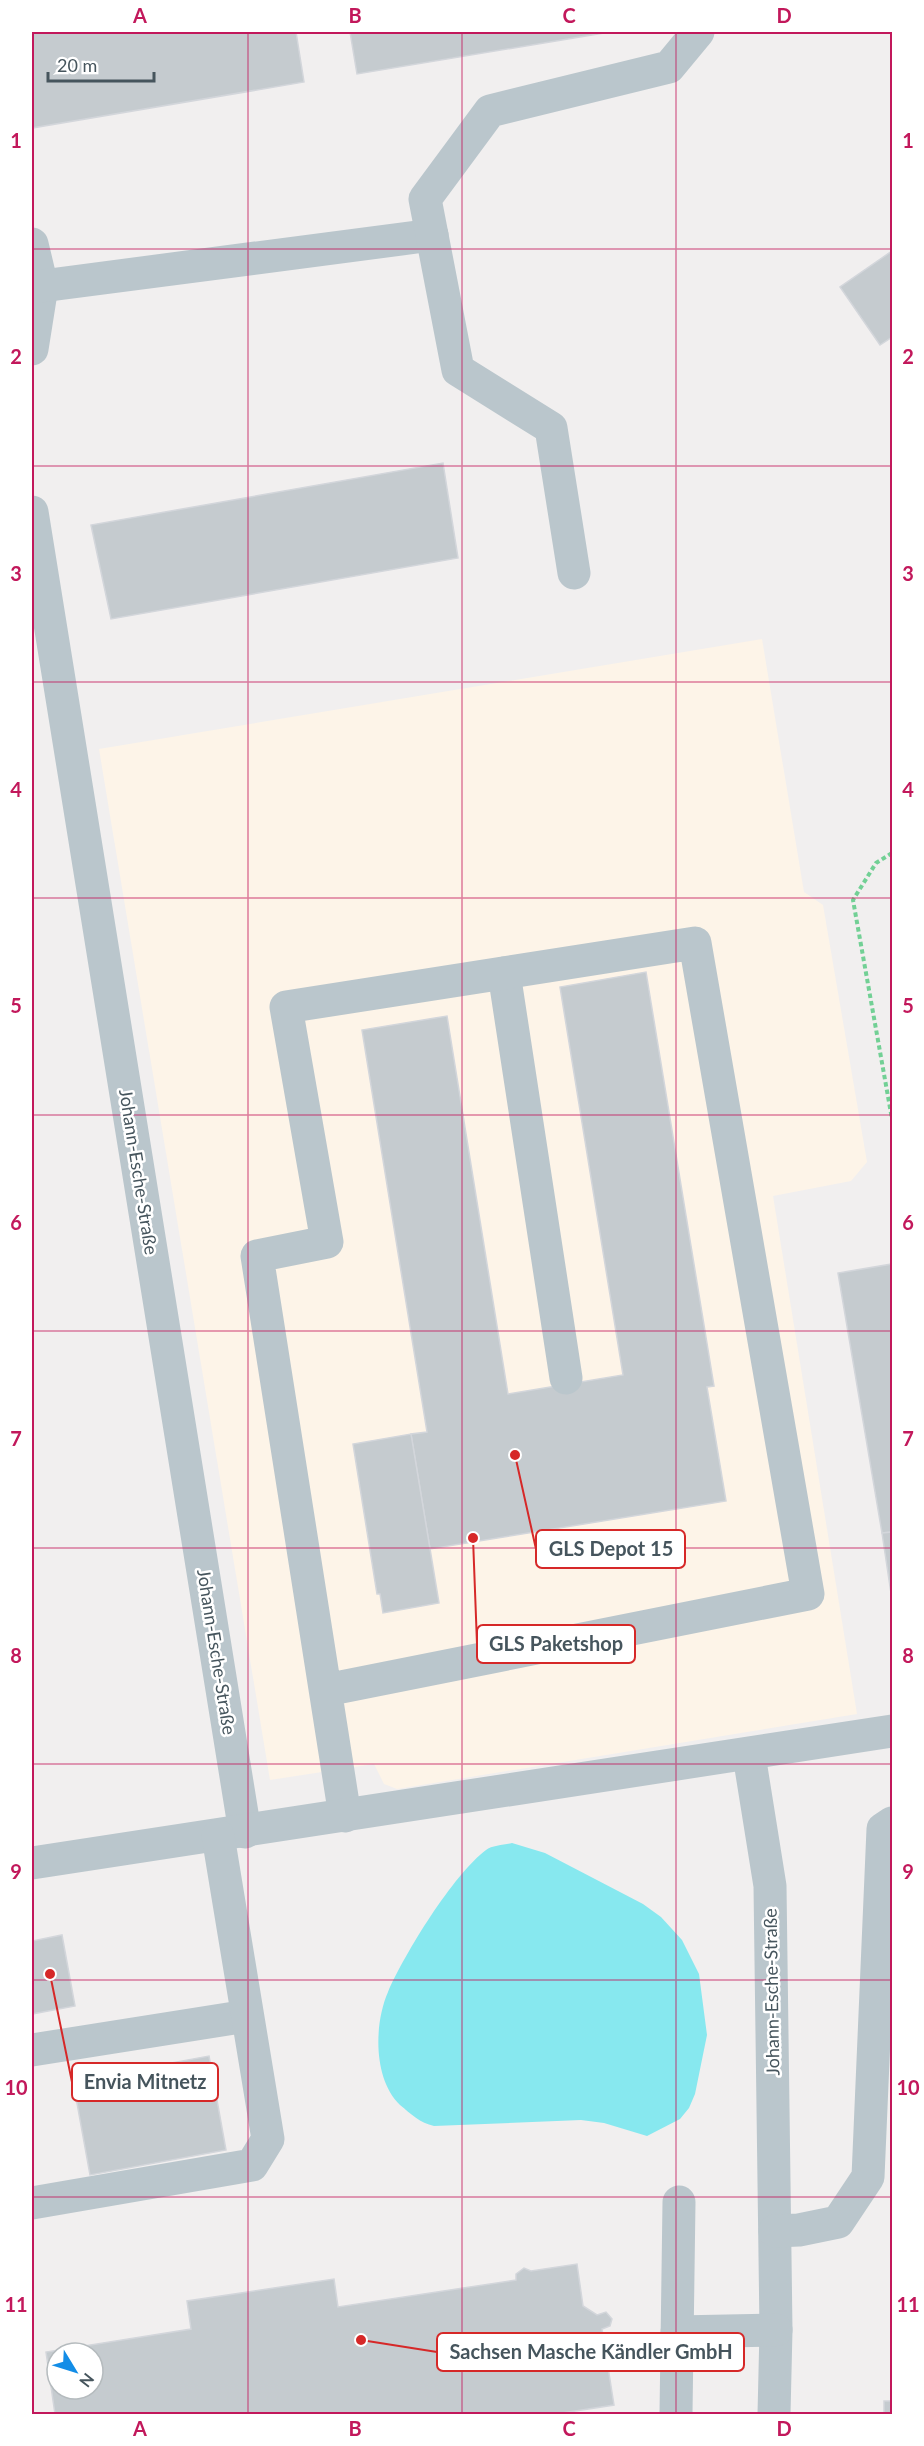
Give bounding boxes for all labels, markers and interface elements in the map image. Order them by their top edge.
text: A [132,3,147,27]
text: B [348,3,362,27]
text: C [562,3,576,27]
text: D [776,3,792,27]
scale bar [48,45,154,83]
text: 20 m [57,54,97,76]
text: 1 [10,128,22,152]
text: 1 [902,128,914,152]
text: 2 [10,344,22,368]
text: 2 [902,344,914,368]
text: 3 [10,561,22,585]
text: 3 [902,561,914,585]
text: 4 [10,777,22,801]
text: 4 [902,777,914,801]
text: 5 [10,993,22,1017]
text: 5 [902,993,914,1017]
street label: Johann-Esche-Straße [115,1088,163,1256]
text: 6 [10,1210,22,1234]
text: 6 [902,1210,914,1234]
text: 7 [10,1426,22,1450]
text: 7 [902,1426,914,1450]
callout: GLS Depot 15 [536,1530,685,1568]
text: GLS Depot 15 [549,1536,673,1560]
street label: Johann-Esche-Straße [193,1568,241,1736]
callout: GLS Paketshop [477,1625,635,1663]
text: GLS Paketshop [489,1631,623,1655]
text: 8 [10,1643,22,1667]
text: 8 [902,1643,914,1667]
text: 9 [10,1859,22,1883]
text: 9 [902,1859,914,1883]
street label: Johann-Esche-Straße [759,1908,783,2076]
callout: Envia Mitnetz [72,2063,218,2101]
text: Envia Mitnetz [84,2069,206,2093]
text: 10 [4,2075,28,2099]
text: 10 [896,2075,920,2099]
text: 11 [4,2292,28,2316]
text: 11 [896,2292,920,2316]
callout: Sachsen Masche Kändler GmbH [437,2333,744,2371]
text: Sachsen Masche Kändler GmbH [449,2339,733,2363]
north arrow [45,2341,105,2401]
text: N [76,2370,98,2391]
text: A [132,2416,147,2440]
text: B [348,2416,362,2440]
text: C [562,2416,576,2440]
text: D [776,2416,792,2440]

